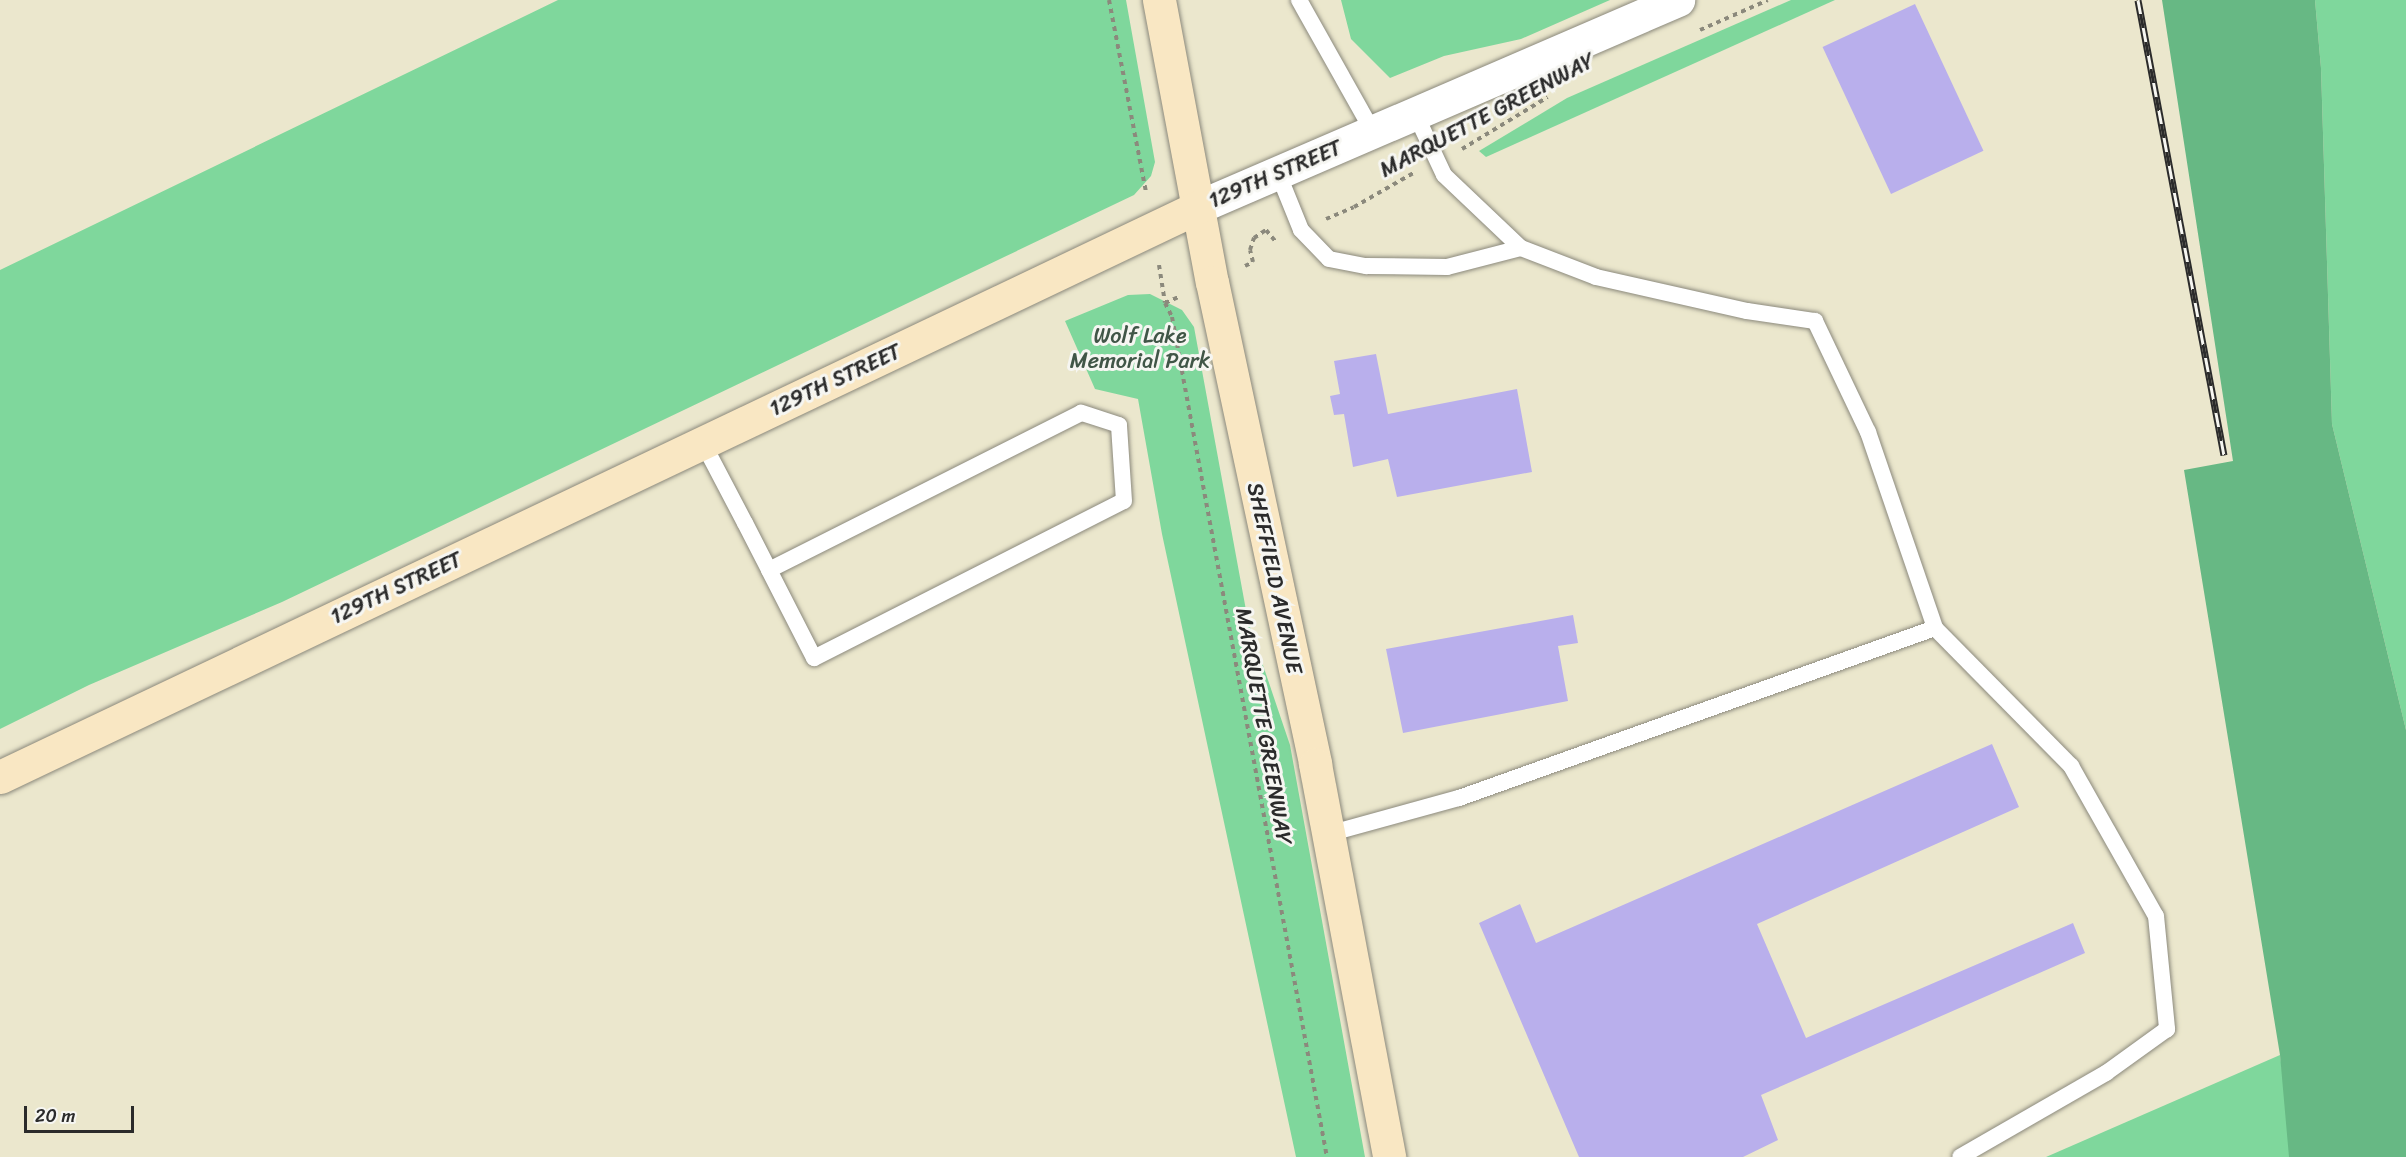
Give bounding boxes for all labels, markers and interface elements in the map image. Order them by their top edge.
street label: MARQUETTE GREENWAY [1376,48,1598,182]
street label: 129TH STREET [1203,134,1347,214]
park label: Wolf Lake Memorial Park [1070,322,1210,374]
street label: 129TH STREET [764,338,906,422]
street label: SHEFFIELD AVENUE [1242,480,1308,676]
street label: 129TH STREET [325,546,467,630]
street label: MARQUETTE GREENWAY [1230,607,1298,845]
scale bar [27,1094,136,1132]
text: 20 m [35,1100,75,1132]

